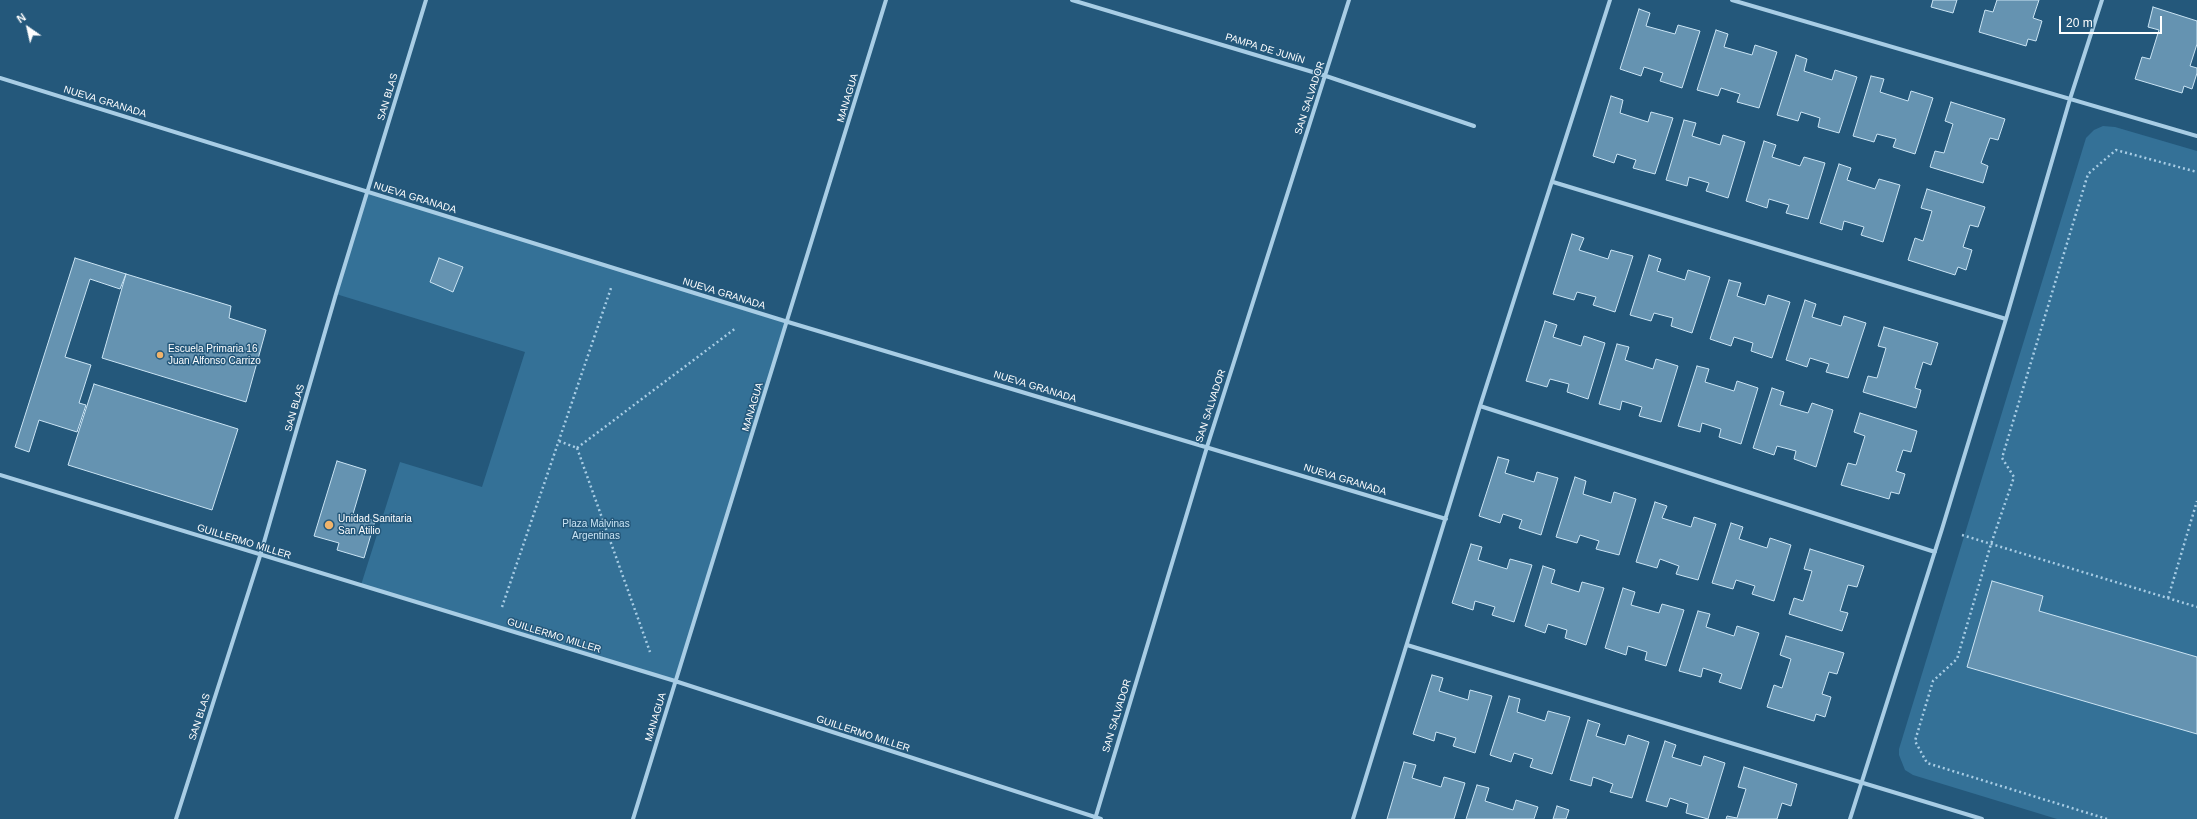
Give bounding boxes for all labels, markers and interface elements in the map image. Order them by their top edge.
north arrow [8,8,48,48]
scale bar [2061,8,2164,34]
text: N [15,11,28,25]
text: 20 m [2066,16,2093,30]
street label: PAMPA DE JUNÍN [1224,31,1306,67]
street label: SAN SALVADOR [1293,60,1327,136]
street label: SAN BLAS [375,72,401,122]
street label: MANAGUA [835,72,861,124]
street label: NUEVA GRANADA [62,84,148,120]
street label: NUEVA GRANADA [372,180,458,216]
street label: NUEVA GRANADA [681,276,767,312]
place label: Escuela Primaria 16 Juan Alfonso Carrizo [168,343,261,366]
marker: Escuela Primaria 16 Juan Alfonso Carrizo [155,350,165,360]
street label: SAN SALVADOR [1194,368,1228,444]
street label: NUEVA GRANADA [992,369,1078,405]
street label: MANAGUA [740,381,766,433]
street label: SAN BLAS [282,383,308,433]
street label: NUEVA GRANADA [1302,462,1388,498]
place label: Unidad Sanitaria San Atilio [338,513,412,536]
park label: Plaza Malvinas Argentinas [562,518,630,542]
marker: Unidad Sanitaria San Atilio [323,519,335,531]
street label: GUILLERMO MILLER [195,522,293,562]
street label: GUILLERMO MILLER [505,616,603,656]
street label: SAN SALVADOR [1100,678,1134,754]
street label: MANAGUA [643,691,669,743]
street label: SAN BLAS [187,692,213,742]
street label: GUILLERMO MILLER [815,713,911,755]

